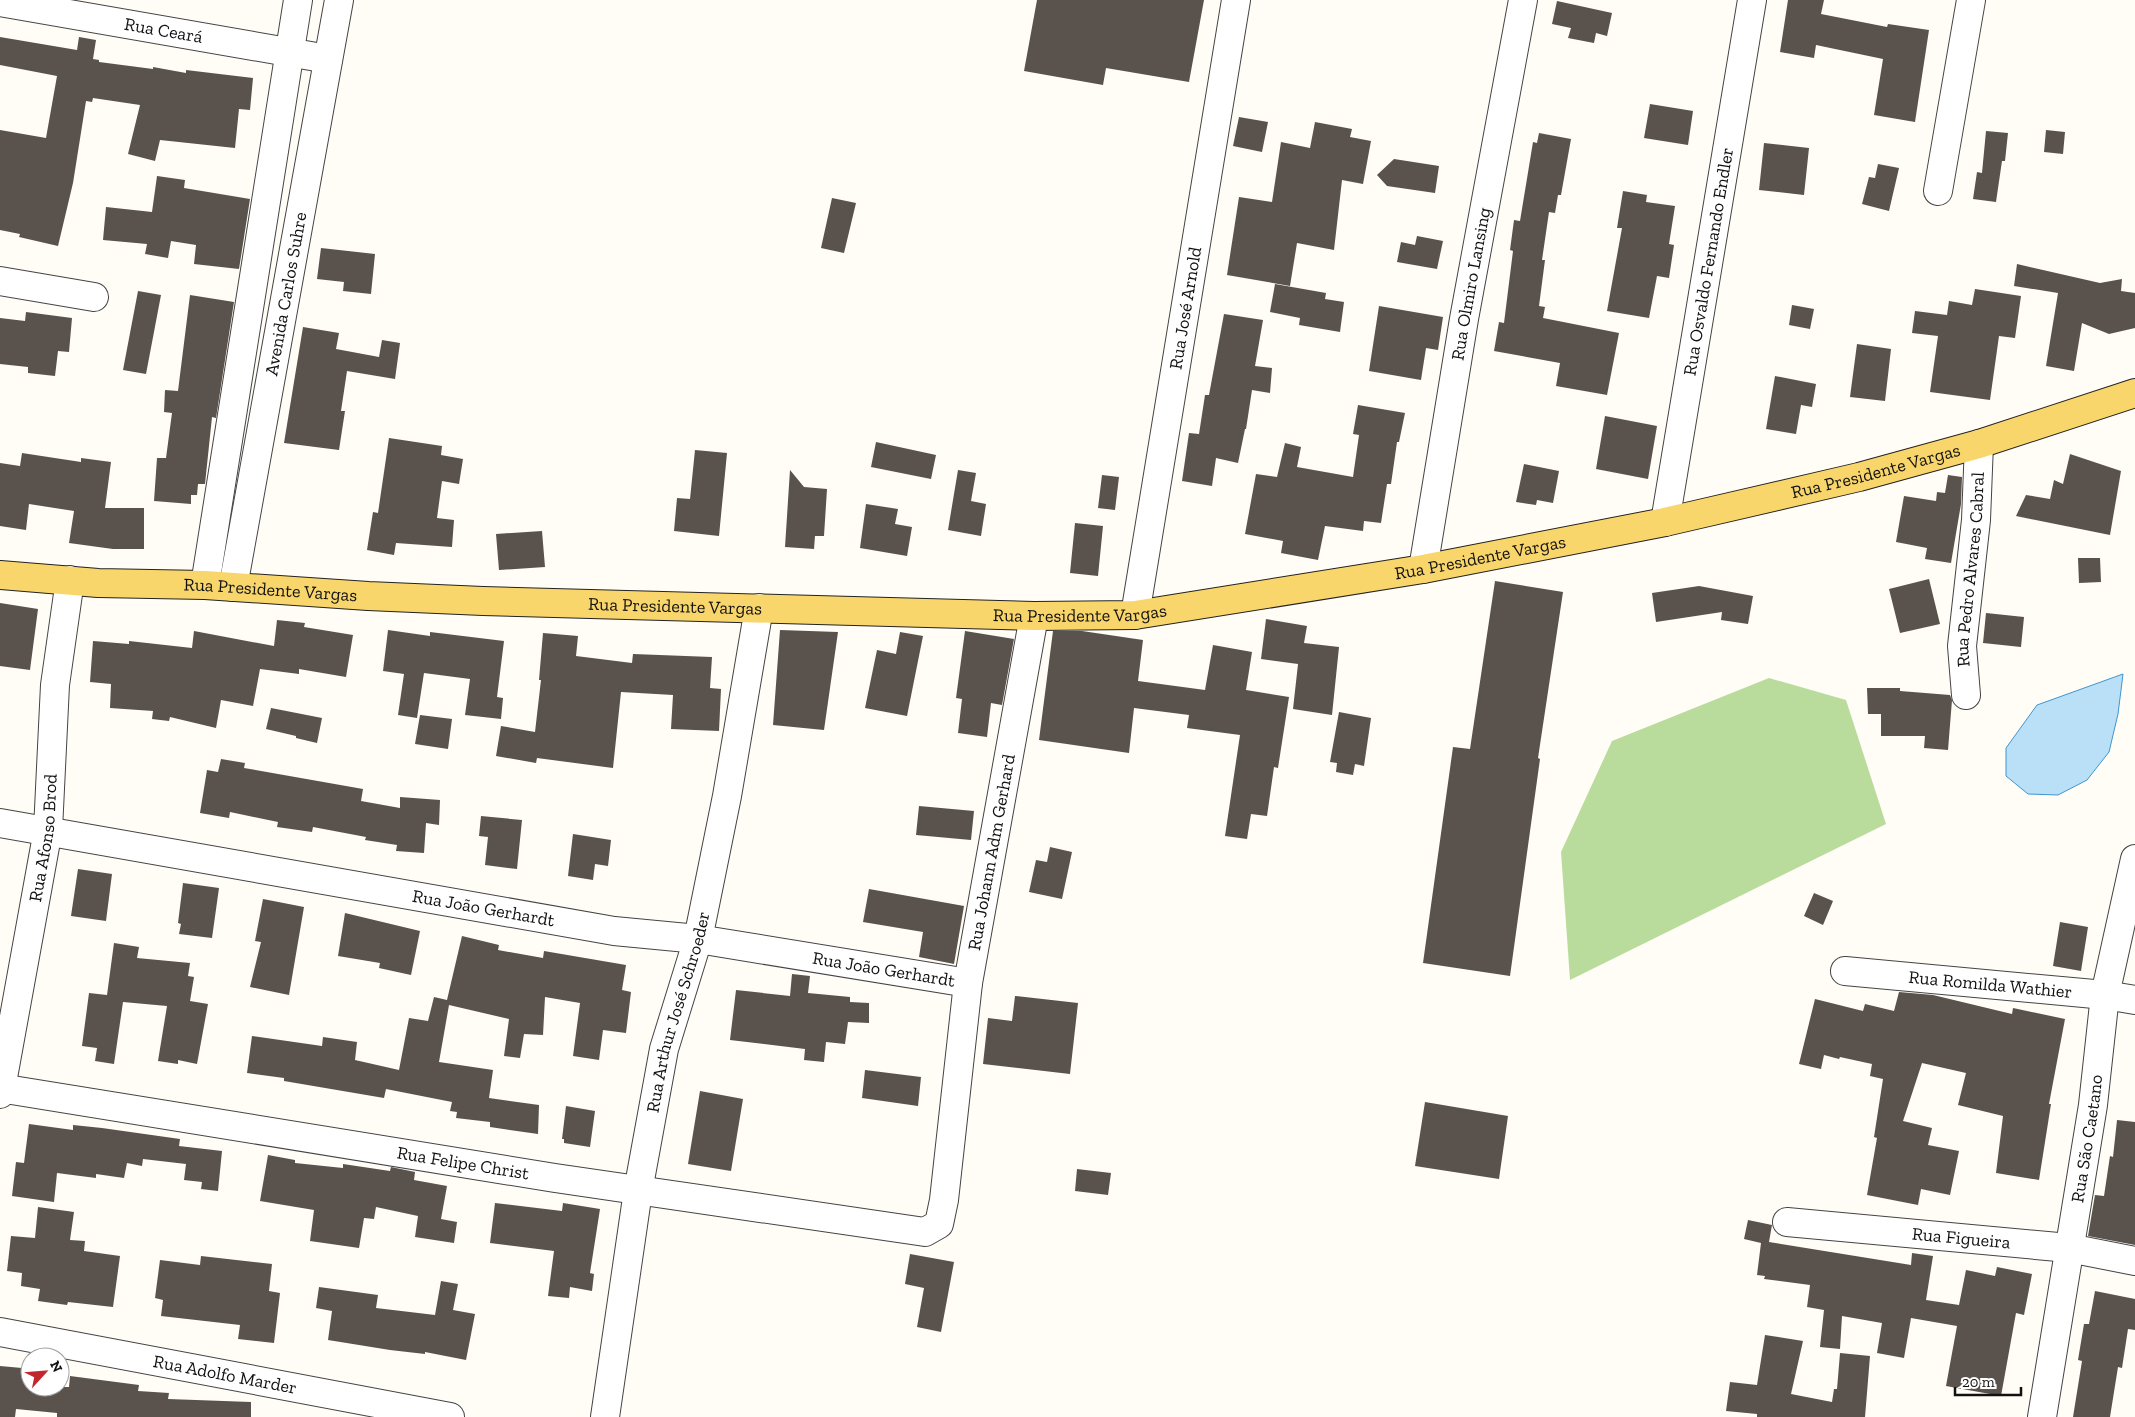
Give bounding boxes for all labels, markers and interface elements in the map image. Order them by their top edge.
street label: Rua Ceará [123,13,205,48]
street label: Rua Osvaldo Fernando Endler [1679,146,1738,377]
street label: Rua Olmiro Lansing [1446,206,1495,362]
street label: Avenida Carlos Suhre [260,210,312,377]
street label: Rua José Arnold [1164,245,1206,371]
street label: Rua Presidente Vargas [1789,439,1963,503]
street label: Rua Pedro Alvares Cabral [1951,471,1989,668]
street label: Rua Presidente Vargas [1393,530,1568,584]
street label: Rua Presidente Vargas [183,574,358,606]
street label: Rua Presidente Vargas [588,593,762,620]
street label: Rua Presidente Vargas [993,599,1168,627]
street label: Rua Johann Adm Gerhard [963,752,1020,952]
street label: Rua Afonso Brod [24,773,62,904]
street label: Rua João Gerhardt [411,885,557,931]
street label: Rua Arthur José Schroeder [642,910,714,1114]
street label: Rua João Gerhardt [811,947,957,992]
street label: Rua Romilda Wathier [1908,966,2073,1003]
street label: Rua São Caetano [2066,1073,2107,1204]
street label: Rua Felipe Christ [395,1142,531,1185]
street label: Rua Figueira [1911,1223,2012,1254]
north arrow [20,1347,70,1397]
street label: Rua Adolfo Marder [151,1350,299,1399]
text: N [46,1358,66,1375]
scale bar [1955,1364,2021,1396]
text: 20 m [1962,1373,1995,1391]

